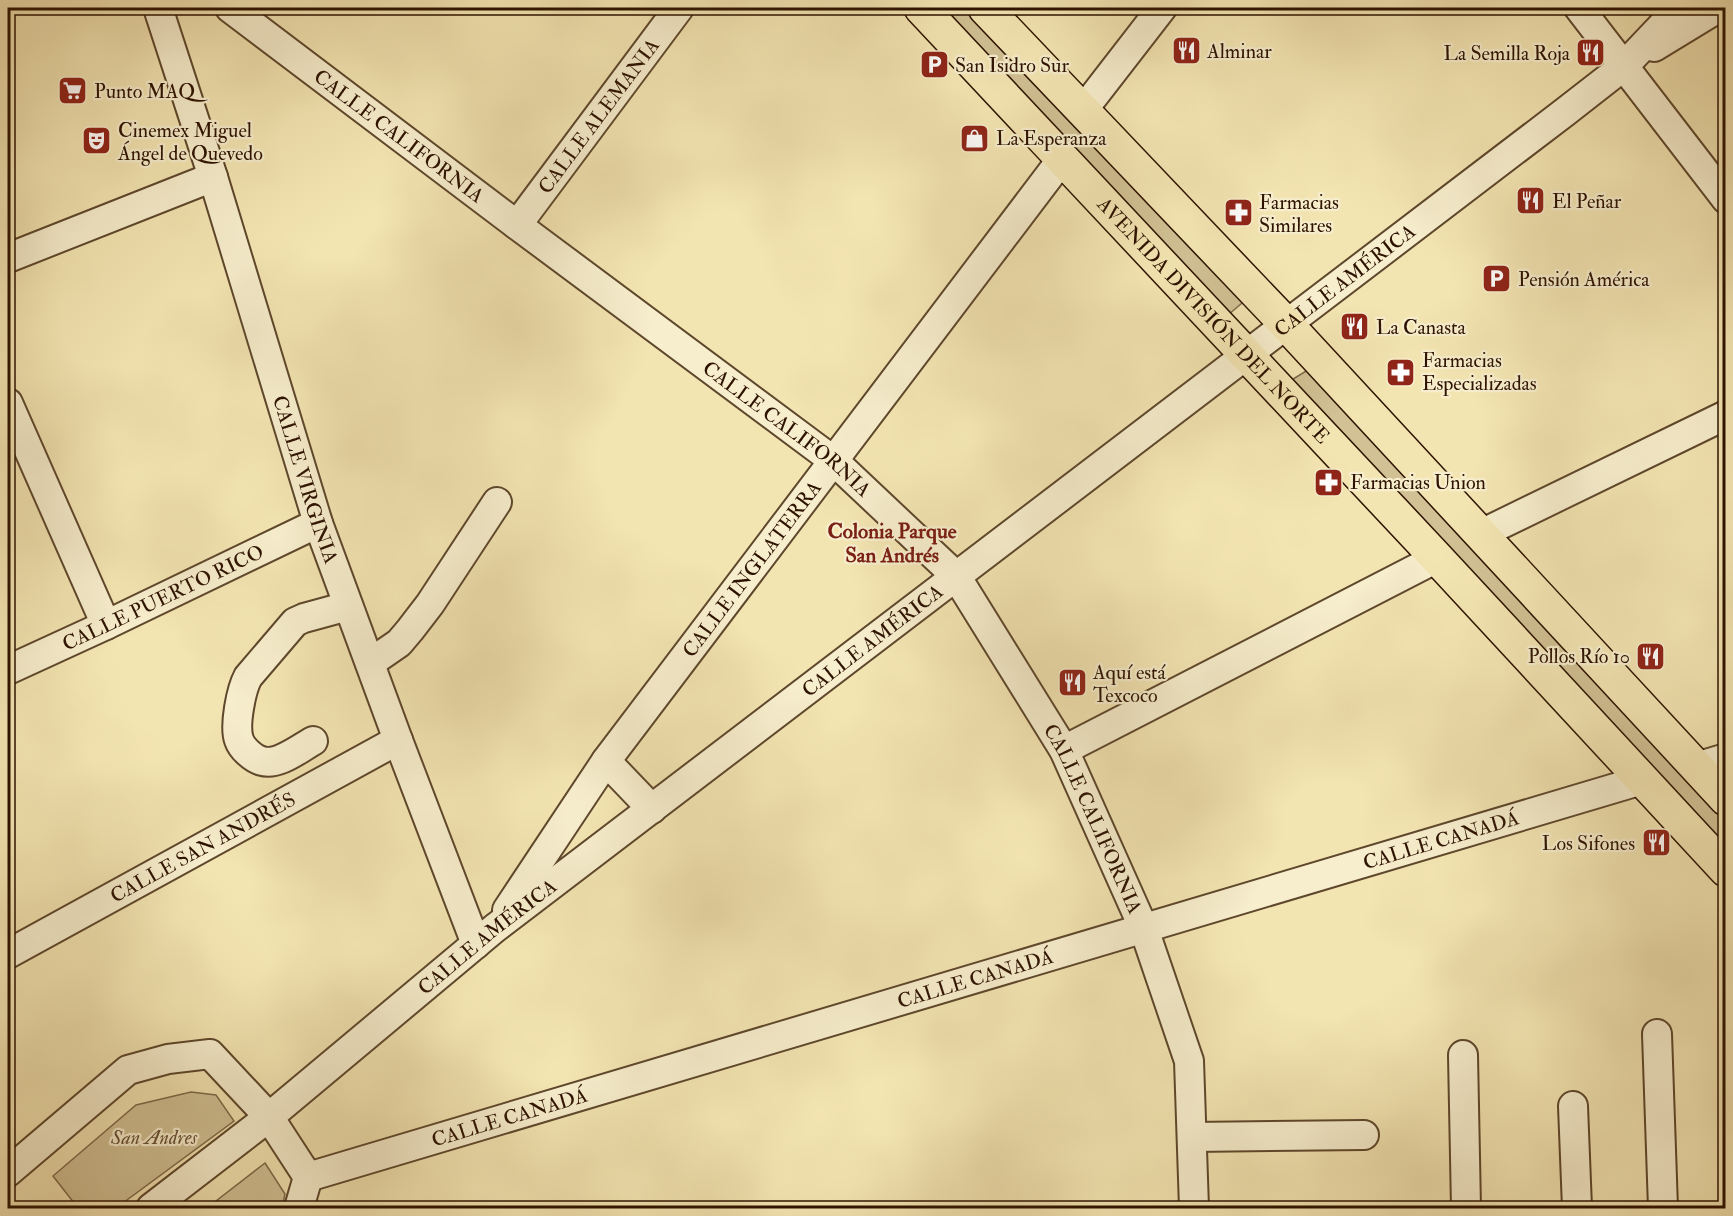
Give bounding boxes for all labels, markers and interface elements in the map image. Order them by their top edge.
street label: CALLE ALEMANIA [532,33,665,199]
restaurant icon: Alminar [1170,35,1202,67]
restaurant icon: La Semilla Roja [1575,37,1607,69]
place label: Alminar [1206,39,1272,64]
place label: La Semilla Roja [1443,41,1571,66]
parking icon: San Isidro Sur [918,49,950,81]
place label: San Isidro Sur [955,53,1069,78]
street label: CALLE CALIFORNIA [309,64,489,208]
supermarket icon: Punto MAQ [57,75,89,107]
place label: Punto MAQ [94,79,208,104]
place label: Cinemex Miguel Ángel de Quevedo [117,118,263,166]
shop icon: La Esperanza [959,122,991,154]
theatre icon: Cinemex Miguel Ángel de Quevedo [81,125,113,157]
place label: La Esperanza [996,126,1107,152]
restaurant icon: El Peñar [1515,185,1547,217]
place label: El Peñar [1552,189,1622,214]
place label: Farmacias Similares [1259,190,1339,238]
street label: AVENIDA DIVISIÓN DEL NORTE [1092,191,1335,448]
pharmacy icon: Farmacias Similares [1222,197,1254,229]
street label: CALLE AMÉRICA [1269,218,1420,342]
parking icon: Pensión América [1481,263,1513,295]
place label: Pensión América [1518,267,1650,292]
restaurant icon: La Canasta [1339,311,1371,343]
place label: La Canasta [1376,315,1467,340]
place label: Farmacias Especializadas [1422,348,1537,397]
street label: CALLE CALIFORNIA [698,355,876,502]
pharmacy icon: Farmacias Especializadas [1385,356,1417,388]
street label: CALLE VIRGINIA [268,392,344,567]
pharmacy icon: Farmacias Union [1313,466,1345,498]
place label: Farmacias Union [1350,470,1486,495]
street label: CALLE INGLATERRA [677,475,827,662]
district label: Colonia Parque San Andrés [827,518,957,569]
street label: CALLE PUERTO RICO [58,539,268,656]
street label: CALLE AMÉRICA [797,578,948,702]
restaurant icon: Pollos Río 10 [1635,640,1667,672]
place label: Pollos Río 10 [1528,644,1630,669]
place label: Aquí está Texcoco [1092,660,1167,708]
restaurant icon: Aquí está Texcoco [1056,667,1088,699]
street label: CALLE CALIFORNIA [1038,719,1148,918]
street label: CALLE SAN ANDRÉS [106,786,300,908]
street label: CALLE CANADÁ [1360,804,1522,875]
restaurant icon: Los Sifones [1640,827,1672,859]
place label: Los Sifones [1542,831,1635,856]
street label: CALLE AMÉRICA [412,873,562,1000]
street label: CALLE CANADÁ [894,942,1056,1013]
street label: CALLE CANADÁ [428,1081,590,1152]
park label: San Andres [110,1125,197,1150]

